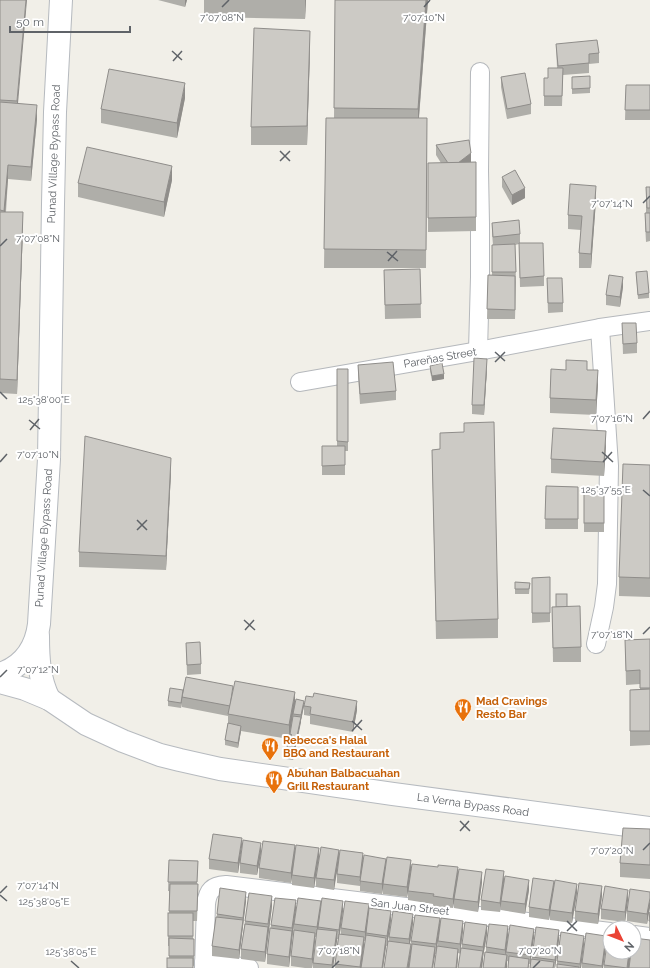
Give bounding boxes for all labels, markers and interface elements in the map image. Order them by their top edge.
scale bar [10,8,130,34]
text: 7°07'08"N [200,12,244,23]
text: 7°07'10"N [403,12,445,23]
text: 50 m [16,15,44,29]
street label: Punad Village Bypass Road [45,84,63,224]
text: 7°07'14"N [591,198,633,209]
text: 7°07'08"N [16,233,60,244]
street label: Pareñas Street [402,345,478,371]
text: 125°38'00"E [18,394,70,405]
text: 7°07'16"N [591,413,633,424]
text: 7°07'10"N [17,449,59,460]
street label: Punad Village Bypass Road [33,468,55,608]
text: 125°37'55"E [581,484,631,495]
text: 7°07'18"N [591,629,633,640]
text: 7°07'12"N [17,664,59,675]
place label: Mad Cravings Resto Bar [476,695,548,721]
restaurant icon: Mad Cravings Resto Bar [453,697,473,722]
place label: Rebecca's Halal BBQ and Restaurant [283,734,390,760]
restaurant icon: Rebecca's Halal BBQ and Restaurant [260,736,280,761]
place label: Abuhan Balbacuahan Grill Restaurant [287,767,400,793]
restaurant icon: Abuhan Balbacuahan Grill Restaurant [264,769,284,794]
street label: La Verna Bypass Road [416,791,530,819]
text: 7°07'20"N [590,845,634,856]
text: 7°07'14"N [17,880,59,891]
text: 125°38'05"E [18,896,70,907]
street label: San Juan Street [370,896,450,918]
north arrow [602,920,642,960]
text: N [621,939,637,954]
text: 7°07'18"N [318,945,360,956]
text: 7°07'20"N [518,945,562,956]
text: 125°38'05"E [45,946,97,957]

